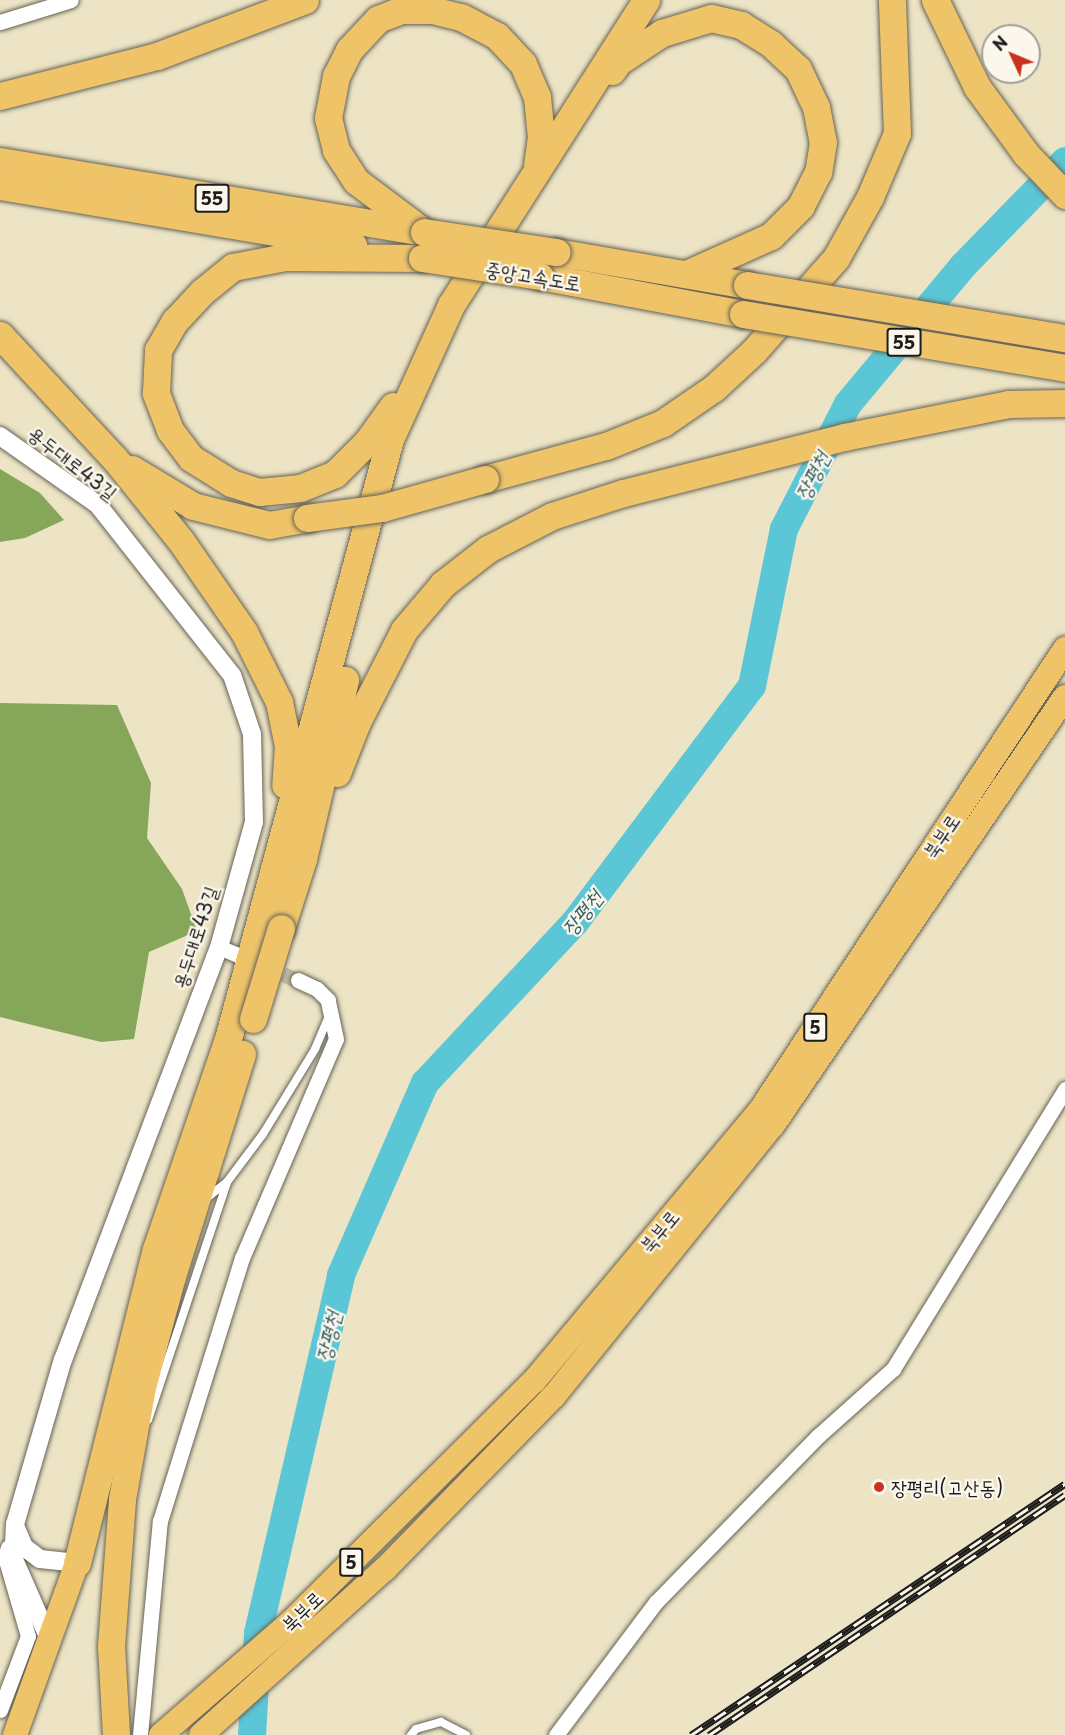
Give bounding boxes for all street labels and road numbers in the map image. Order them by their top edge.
road number: 55 [194,183,230,213]
street label: 중앙고속도로 [483,257,583,295]
road number: 55 [886,327,922,357]
street label: 용두대로43길 [24,421,122,505]
street label: 북부로 [918,809,964,863]
street label: 용두대로43길 [167,883,223,991]
road number: 5 [803,1012,827,1042]
street label: 북부로 [634,1205,684,1257]
road number: 5 [339,1547,363,1577]
street label: 북부로 [276,1586,328,1636]

